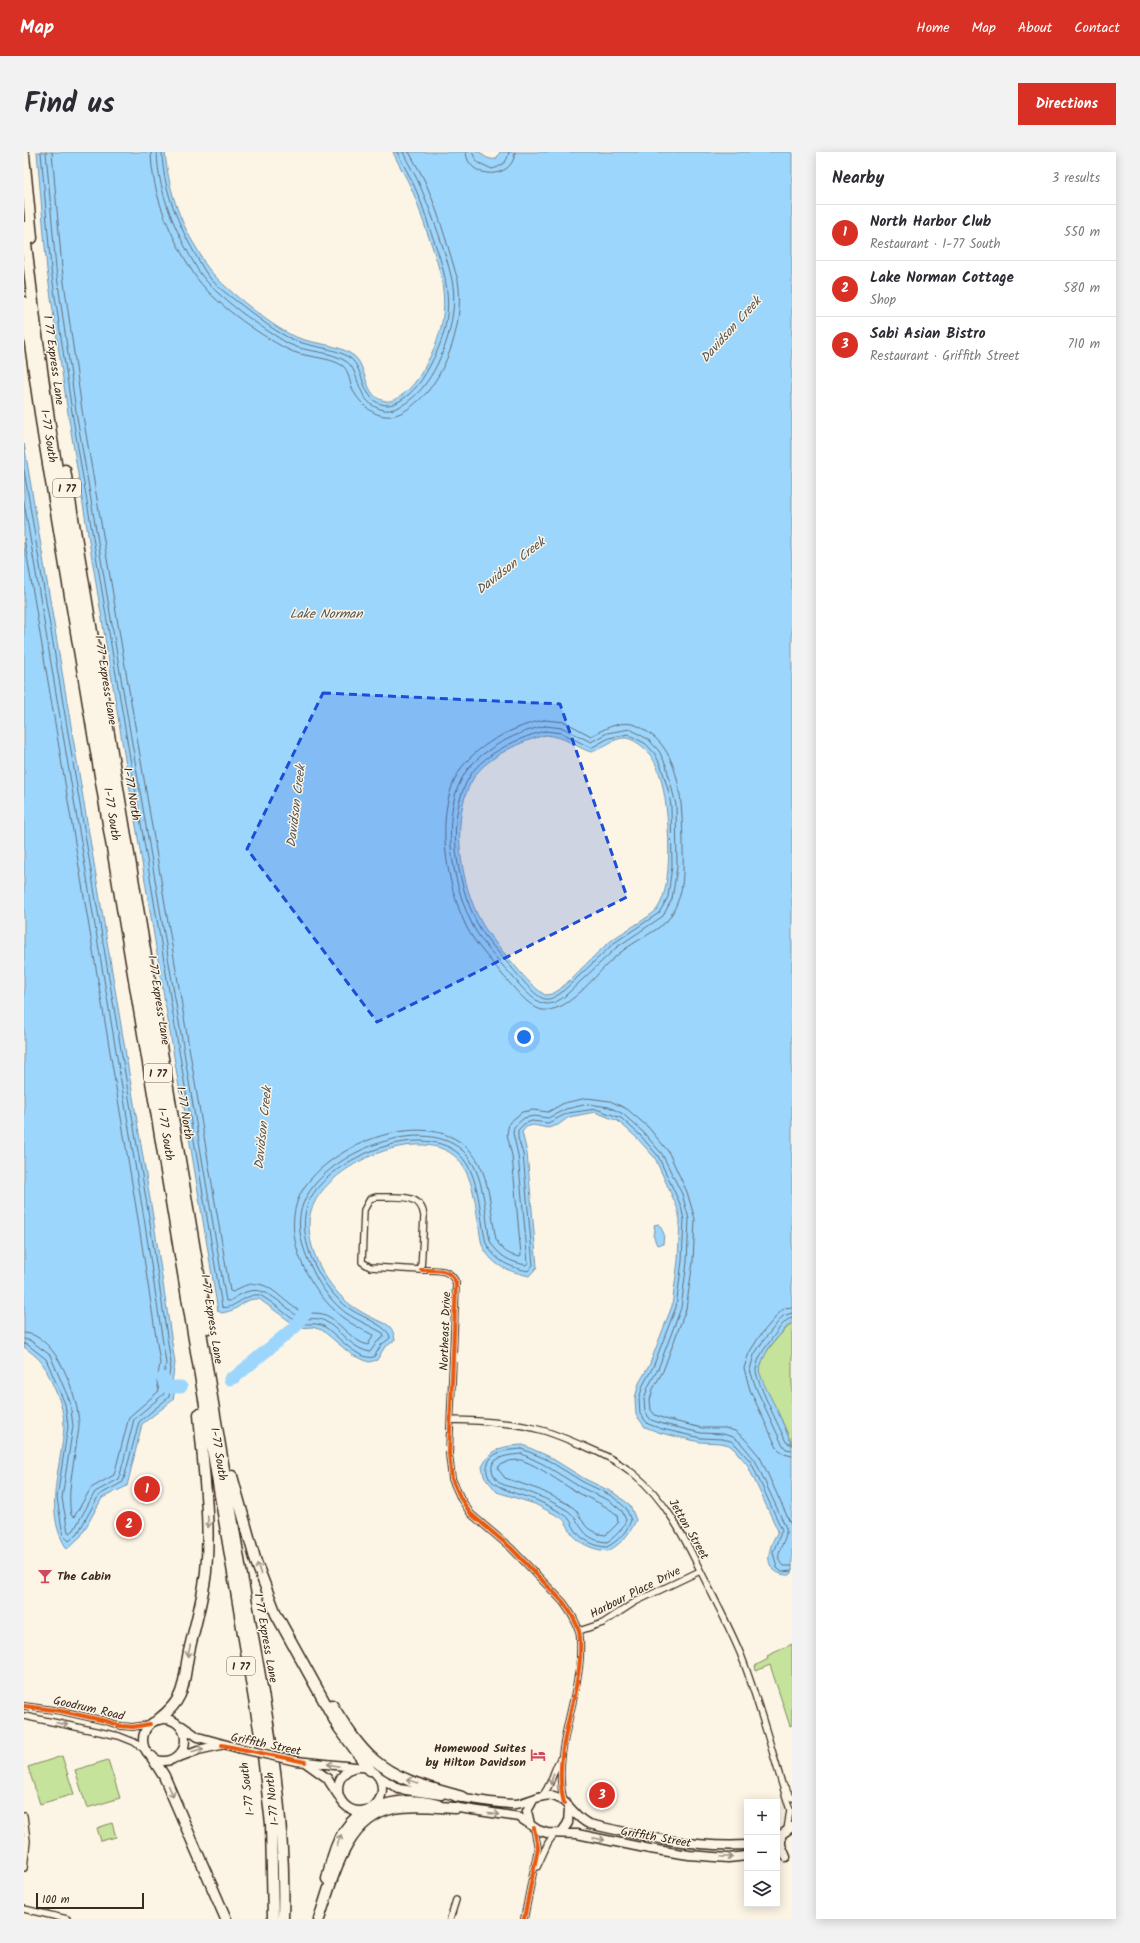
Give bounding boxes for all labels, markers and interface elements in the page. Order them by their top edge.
text: Map [20,13,54,43]
text: Home [916,17,950,39]
text: Map [972,17,996,39]
text: About [1018,17,1052,39]
text: Contact [1074,17,1120,39]
text: Find us [24,82,115,127]
button: Directions [1018,83,1116,125]
text: Nearby [832,165,884,192]
text: 3 results [1052,168,1100,189]
text: North Harbor Club [870,210,991,234]
text: 1 [843,222,847,243]
text: 550 m [1064,222,1100,243]
text: Restaurant · I-77 South [870,234,1000,255]
text: Lake Norman Cottage [870,266,1014,290]
text: 2 [841,278,849,299]
text: 580 m [1063,278,1100,299]
text: Shop [870,290,896,311]
water label: Davidson Creek [696,291,768,368]
street label: I 77 Express Lane [38,314,69,407]
text: Sabi Asian Bistro [870,322,986,346]
text: 3 [841,334,849,355]
text: 710 m [1068,334,1100,355]
text: Restaurant · Griffith Street [870,346,1020,367]
street label: I-77 South [35,408,62,464]
road number: I 77 [53,479,81,497]
water label: Davidson Creek [472,531,552,600]
water label: Lake Norman [290,604,363,625]
street label: I 77 Express Lane [89,634,122,727]
water label: Davidson Creek [281,762,312,849]
street label: I-77 North [117,766,146,822]
street label: I-77 South [98,786,125,842]
street label: I 77 Express Lane [142,954,175,1047]
your location [514,1027,534,1047]
road number: I 77 [144,1064,172,1082]
water label: Davidson Creek [249,1084,278,1171]
street label: I-77 North [171,1085,198,1141]
street label: I-77 South [152,1106,179,1162]
street label: I 77 Express Lane [195,1273,228,1366]
street label: Northeast Drive [435,1290,456,1371]
street label: I-77 South [205,1426,232,1482]
pin: 1 [134,1474,160,1504]
street label: Jetton Street [663,1495,714,1563]
pin: 2 [116,1509,142,1539]
one-way arrow [204,1515,211,1528]
street label: Harbour Place Drive [587,1561,684,1624]
one-way arrow [254,1563,262,1575]
bar icon: The Cabin [36,1567,54,1585]
place label: The Cabin [57,1567,111,1586]
street label: I 77 Express Lane [248,1592,283,1685]
one-way arrow [185,1644,193,1657]
road number: I 77 [227,1657,255,1675]
street label: Goodrum Road [51,1691,127,1726]
one-way arrow [55,1720,68,1728]
street label: Griffith Street [229,1728,303,1761]
place label: Homewood Suites by Hilton Davidson [426,1739,526,1772]
one-way arrow [191,1746,204,1753]
hotel icon: Homewood Suites by Hilton Davidson [529,1746,547,1764]
one-way arrow [327,1760,340,1768]
street label: I-77 South [235,1761,260,1817]
street label: I-77 North [260,1771,285,1827]
one-way arrow [548,1772,555,1785]
one-way arrow [405,1777,418,1784]
pin: 3 [589,1780,615,1810]
one-way arrow [168,1784,175,1796]
map controls [744,1799,780,1907]
button: + [744,1799,780,1835]
one-way arrow [487,1811,500,1818]
street label: Griffith Street [619,1822,693,1853]
one-way arrow [336,1834,343,1846]
one-way arrow [592,1835,605,1843]
button: − [744,1835,780,1871]
one-way arrow [720,1853,733,1861]
button: layers [744,1871,780,1907]
scale bar [36,1891,144,1910]
text: 100 m [42,1891,70,1909]

